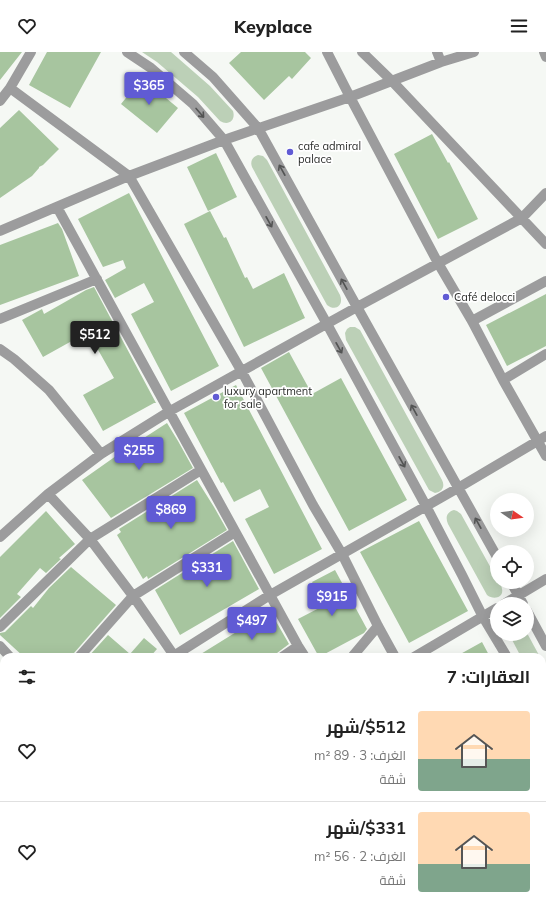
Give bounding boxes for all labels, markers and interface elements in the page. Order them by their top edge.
icon: heart [16,15,38,37]
text: Keyplace [234,15,312,38]
icon: menu [508,15,530,37]
pin: $365 [125,72,173,106]
text: $365 [133,77,165,93]
one-way arrow [195,107,204,118]
place label: cafe admiral palace [298,139,361,166]
marker: cafe admiral palace [285,147,295,157]
one-way arrow [277,164,285,176]
one-way arrow [266,216,274,228]
one-way arrow [340,278,348,290]
place label: Café delocci [454,290,515,304]
marker: Café delocci [441,292,451,302]
pin: $512 [71,321,119,355]
text: $512 [79,326,111,342]
one-way arrow [336,341,344,353]
place label: luxury apartment for sale [224,384,312,411]
marker: luxury apartment for sale [211,392,221,402]
one-way arrow [410,404,418,416]
pin: $255 [115,437,163,471]
text: $255 [123,442,155,458]
one-way arrow [398,456,406,468]
north arrow [490,493,534,537]
map controls [490,493,534,641]
pin: $869 [147,496,195,530]
text: $869 [155,501,187,517]
one-way arrow [473,518,481,530]
button: locate [490,545,534,589]
pin: $331 [183,554,231,588]
text: $331 [191,559,223,575]
pin: $915 [308,583,356,617]
text: $915 [316,588,348,604]
button: layers [490,597,534,641]
pin: $497 [228,607,276,641]
text: $497 [236,612,268,628]
icon: filters [16,666,38,688]
text: العقارات: 7 [447,666,530,687]
text: $512/شهر [327,716,406,737]
icon: home [450,727,498,775]
icon: heart [16,740,38,762]
text: الغرف: 3 · 89 m² [314,747,406,763]
text: شقة [379,771,406,787]
text: $331/شهر [327,817,406,838]
icon: home [450,828,498,876]
icon: heart [16,841,38,863]
text: الغرف: 2 · 56 m² [314,848,406,864]
text: شقة [379,872,406,888]

